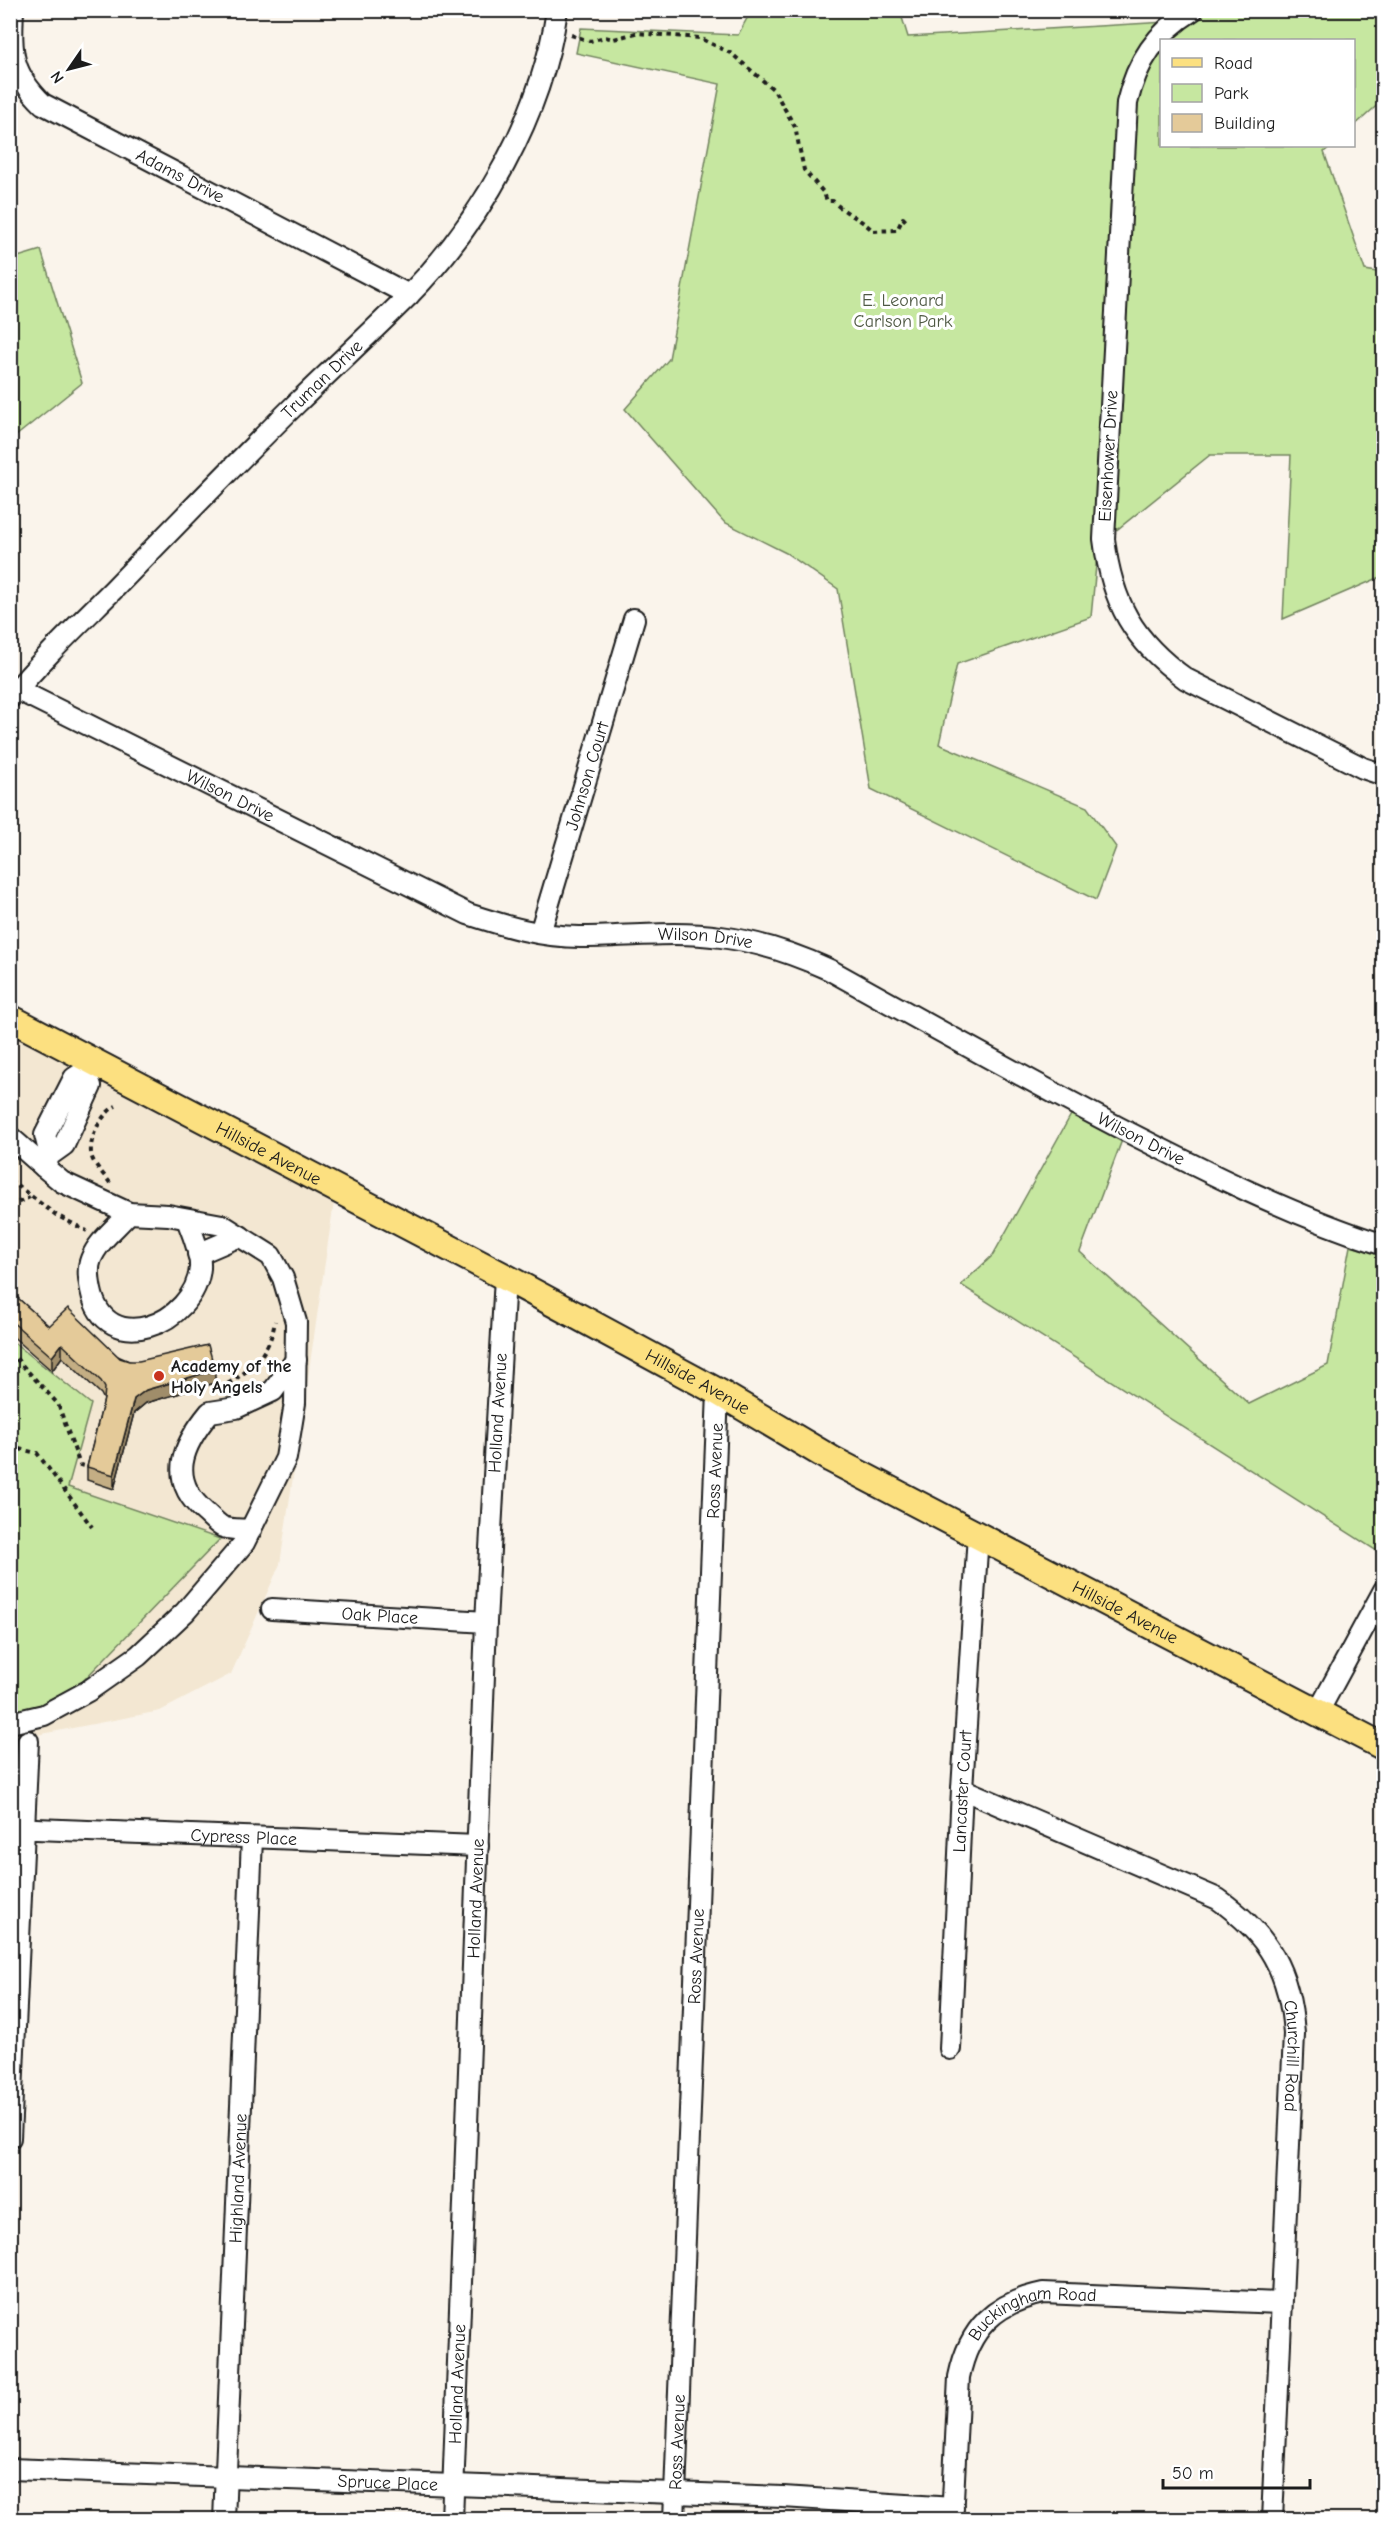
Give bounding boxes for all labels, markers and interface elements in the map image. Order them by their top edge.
north arrow [39,39,99,99]
legend [1160,39,1355,147]
text: Road [1214,53,1253,74]
text: N [47,68,68,86]
text: Park [1214,83,1249,104]
text: Building [1214,113,1276,134]
street label: Adams Drive [132,144,228,208]
park label: E. Leonard Carlson Park [854,290,953,332]
street label: Truman Drive [277,336,367,423]
street label: Eisenhower Drive [1095,390,1122,522]
street label: Johnson Court [561,718,614,833]
street label: Wilson Drive [183,765,277,827]
street label: Wilson Drive [658,924,755,953]
street label: Wilson Drive [1094,1108,1188,1170]
street label: Hillside Avenue [212,1118,325,1190]
street label: Hillside Avenue [642,1345,753,1419]
street label: Holland Avenue [484,1352,512,1474]
place label: Academy of the Holy Angels [171,1356,292,1398]
marker: Academy of the Holy Angels [152,1369,166,1383]
street label: Ross Avenue [703,1423,728,1519]
street label: Hillside Avenue [1069,1577,1181,1649]
street label: Oak Place [341,1603,419,1629]
street label: Lancaster Court [949,1729,977,1853]
street label: Cypress Place [190,1825,297,1850]
street label: Holland Avenue [463,1838,489,1959]
street label: Ross Avenue [684,1908,709,2005]
street label: Churchill Road [1279,1998,1304,2112]
street label: Highland Avenue [225,2113,252,2244]
street label: Buckingham Road [964,2283,1097,2345]
street label: Holland Avenue [445,2324,470,2445]
street label: Ross Avenue [665,2394,690,2490]
scale bar [1163,2452,1310,2490]
text: 50 m [1172,2463,1214,2484]
street label: Spruce Place [337,2471,438,2495]

